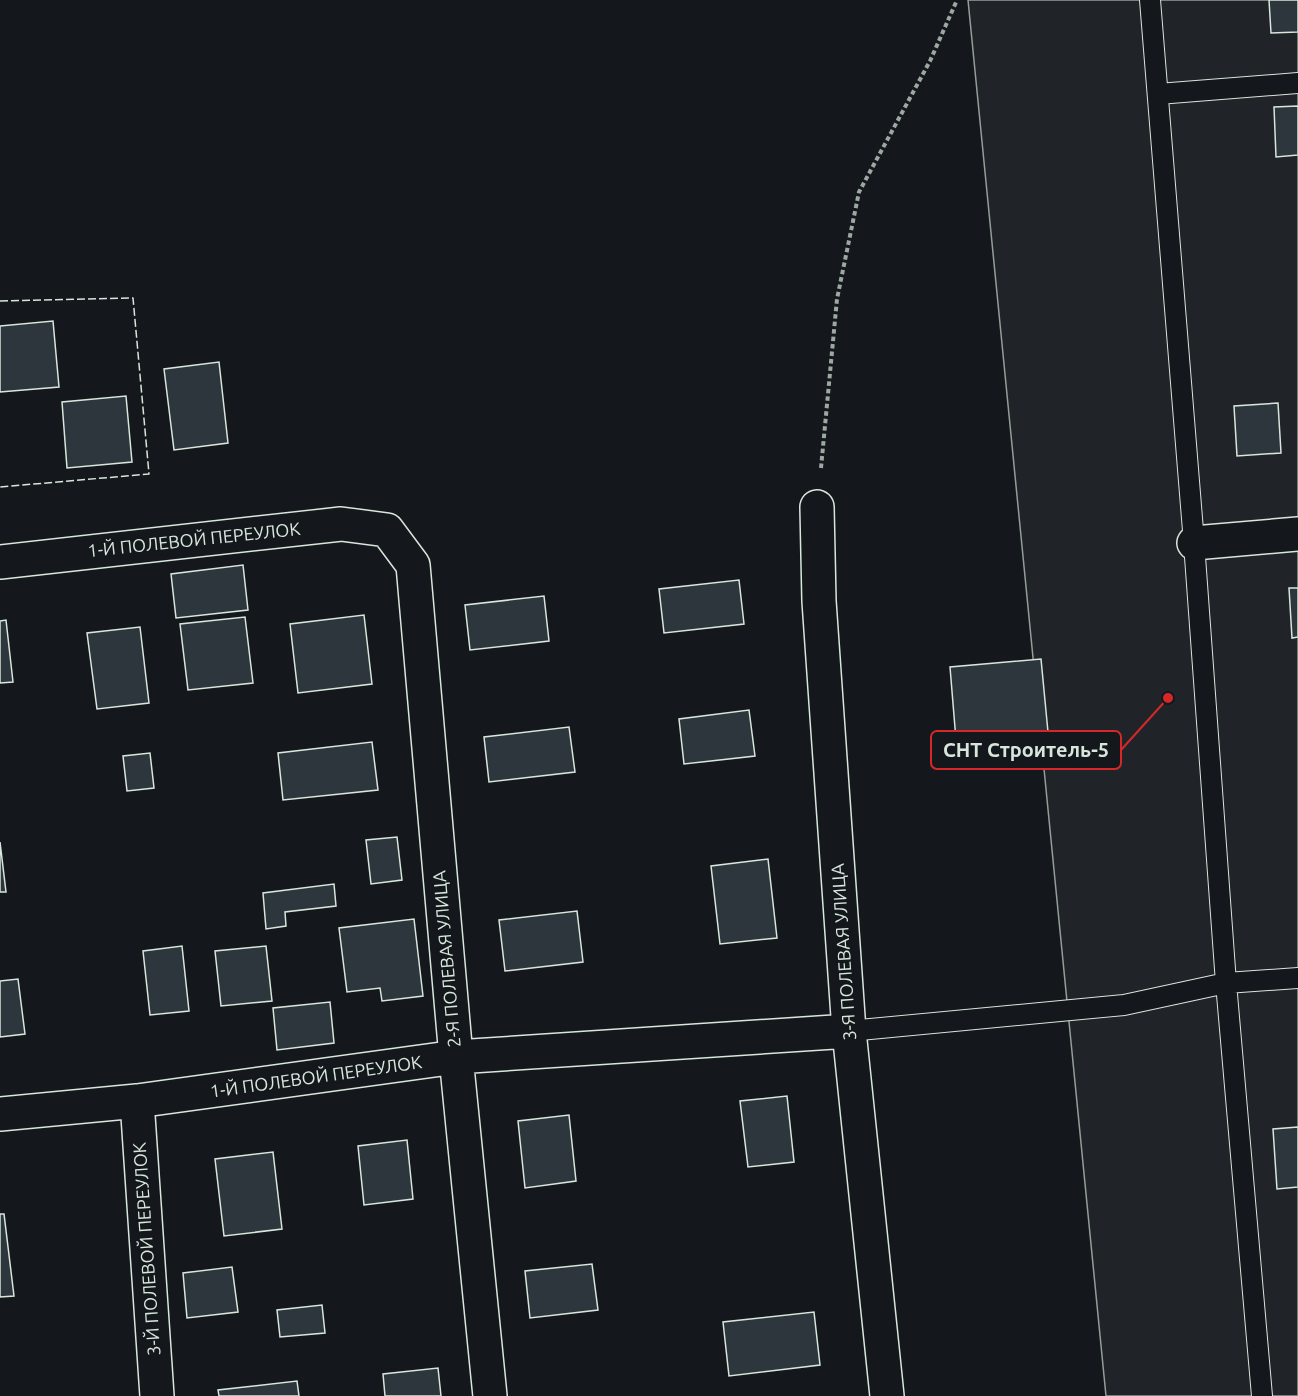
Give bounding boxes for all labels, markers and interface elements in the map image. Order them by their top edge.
street label: 1-Й ПОЛЕВОЙ ПЕРЕУЛОК [87,518,301,560]
callout: СНТ Строитель-5 [931,731,1121,769]
text: СНТ Строитель-5 [943,738,1109,761]
street label: 3-Я ПОЛЕВАЯ УЛИЦА [827,863,859,1041]
street label: 2-Я ПОЛЕВАЯ УЛИЦА [428,870,464,1048]
street label: 1-Й ПОЛЕВОЙ ПЕРЕУЛОК [209,1051,423,1101]
street label: 3-Й ПОЛЕВОЙ ПЕРЕУЛОК [129,1142,163,1356]

